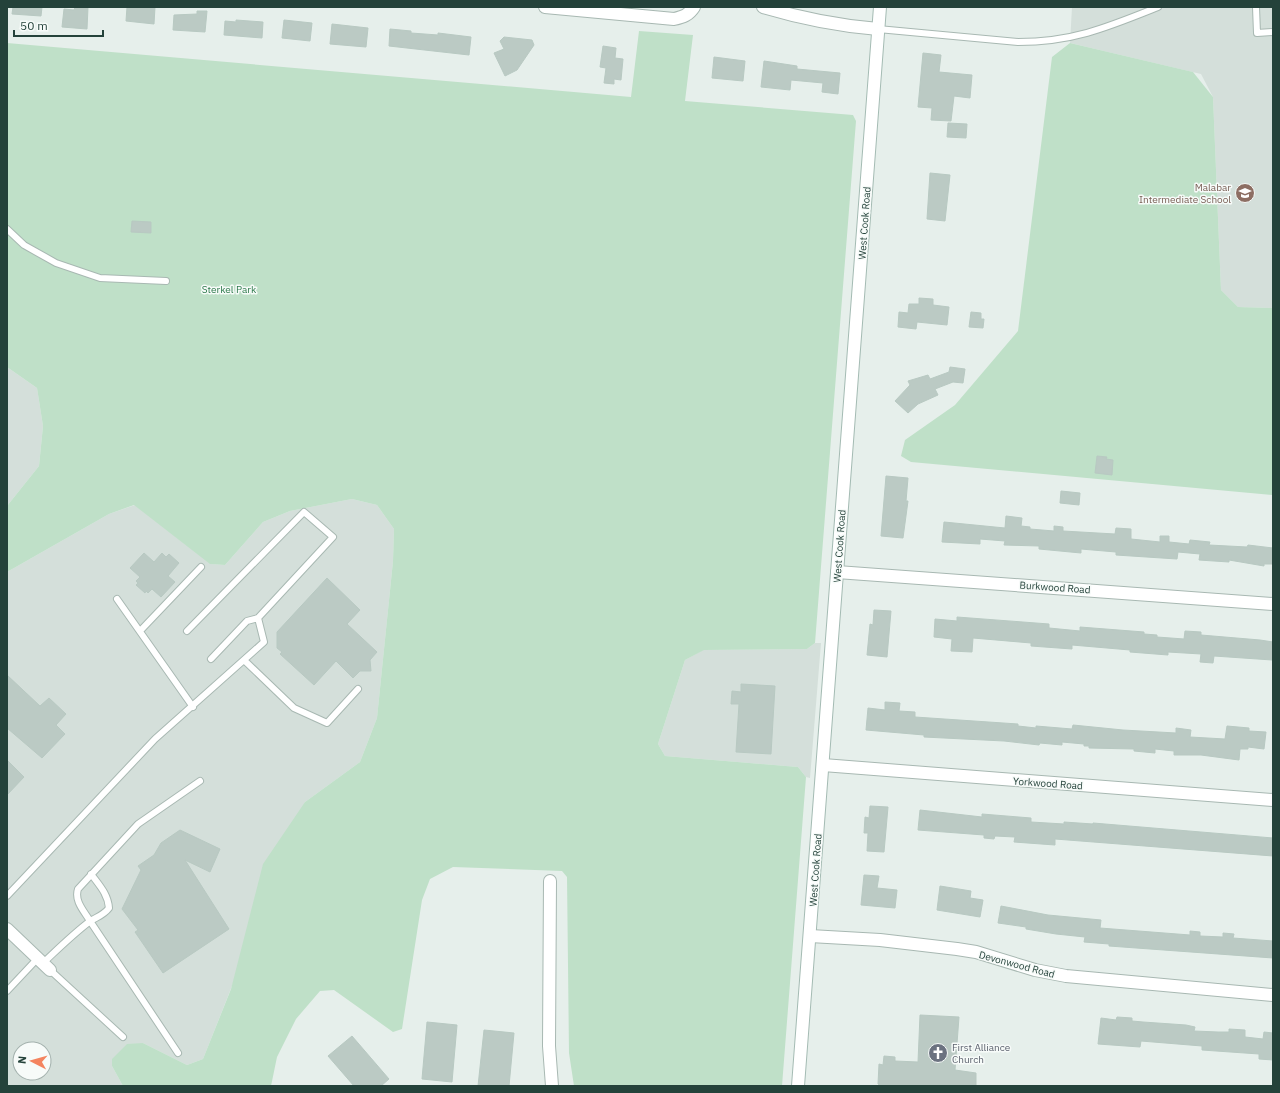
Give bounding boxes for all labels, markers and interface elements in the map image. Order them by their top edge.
scale bar [14,12,103,38]
text: 50 m [20,18,48,33]
place label: Malabar Intermediate School [1139,181,1231,206]
school or university icon: Malabar Intermediate School [1234,182,1256,204]
street label: West Cook Road [855,186,874,260]
park label: Sterkel Park [202,283,257,296]
street label: West Cook Road [830,509,849,583]
street label: Burkwood Road [1019,579,1091,596]
street label: Yorkwood Road [1013,775,1083,792]
street label: West Cook Road [806,833,825,907]
street label: Devonwood Road [977,948,1056,981]
north arrow [12,1041,52,1081]
place label: First Alliance Church [952,1041,1011,1066]
church icon: First Alliance Church [927,1042,949,1064]
text: N [15,1055,29,1065]

